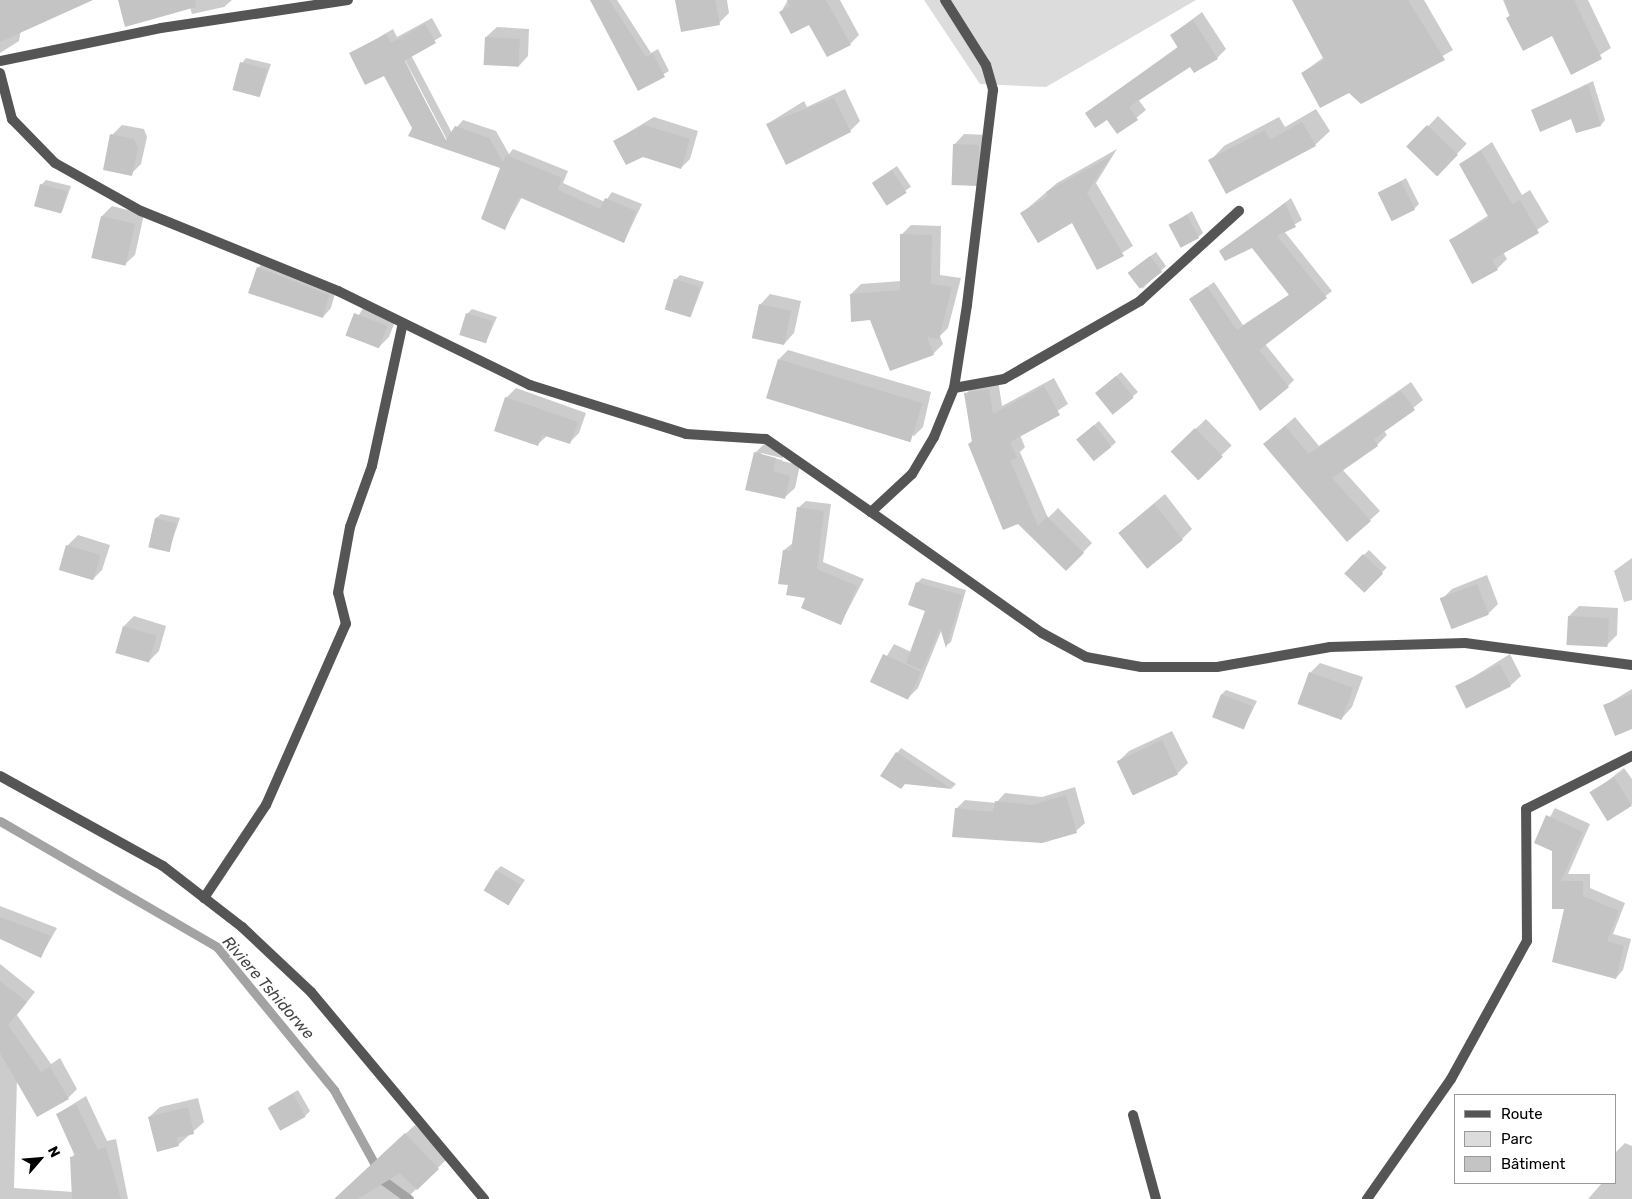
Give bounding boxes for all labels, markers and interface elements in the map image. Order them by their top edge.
water label: Riviere Tshidorwe [218,932,318,1044]
legend [1454,1094,1617,1184]
text: Route [1501,1105,1543,1123]
text: Parc [1501,1130,1533,1148]
north arrow [15,1134,65,1184]
text: N [44,1144,64,1160]
text: Bâtiment [1501,1155,1565,1173]

